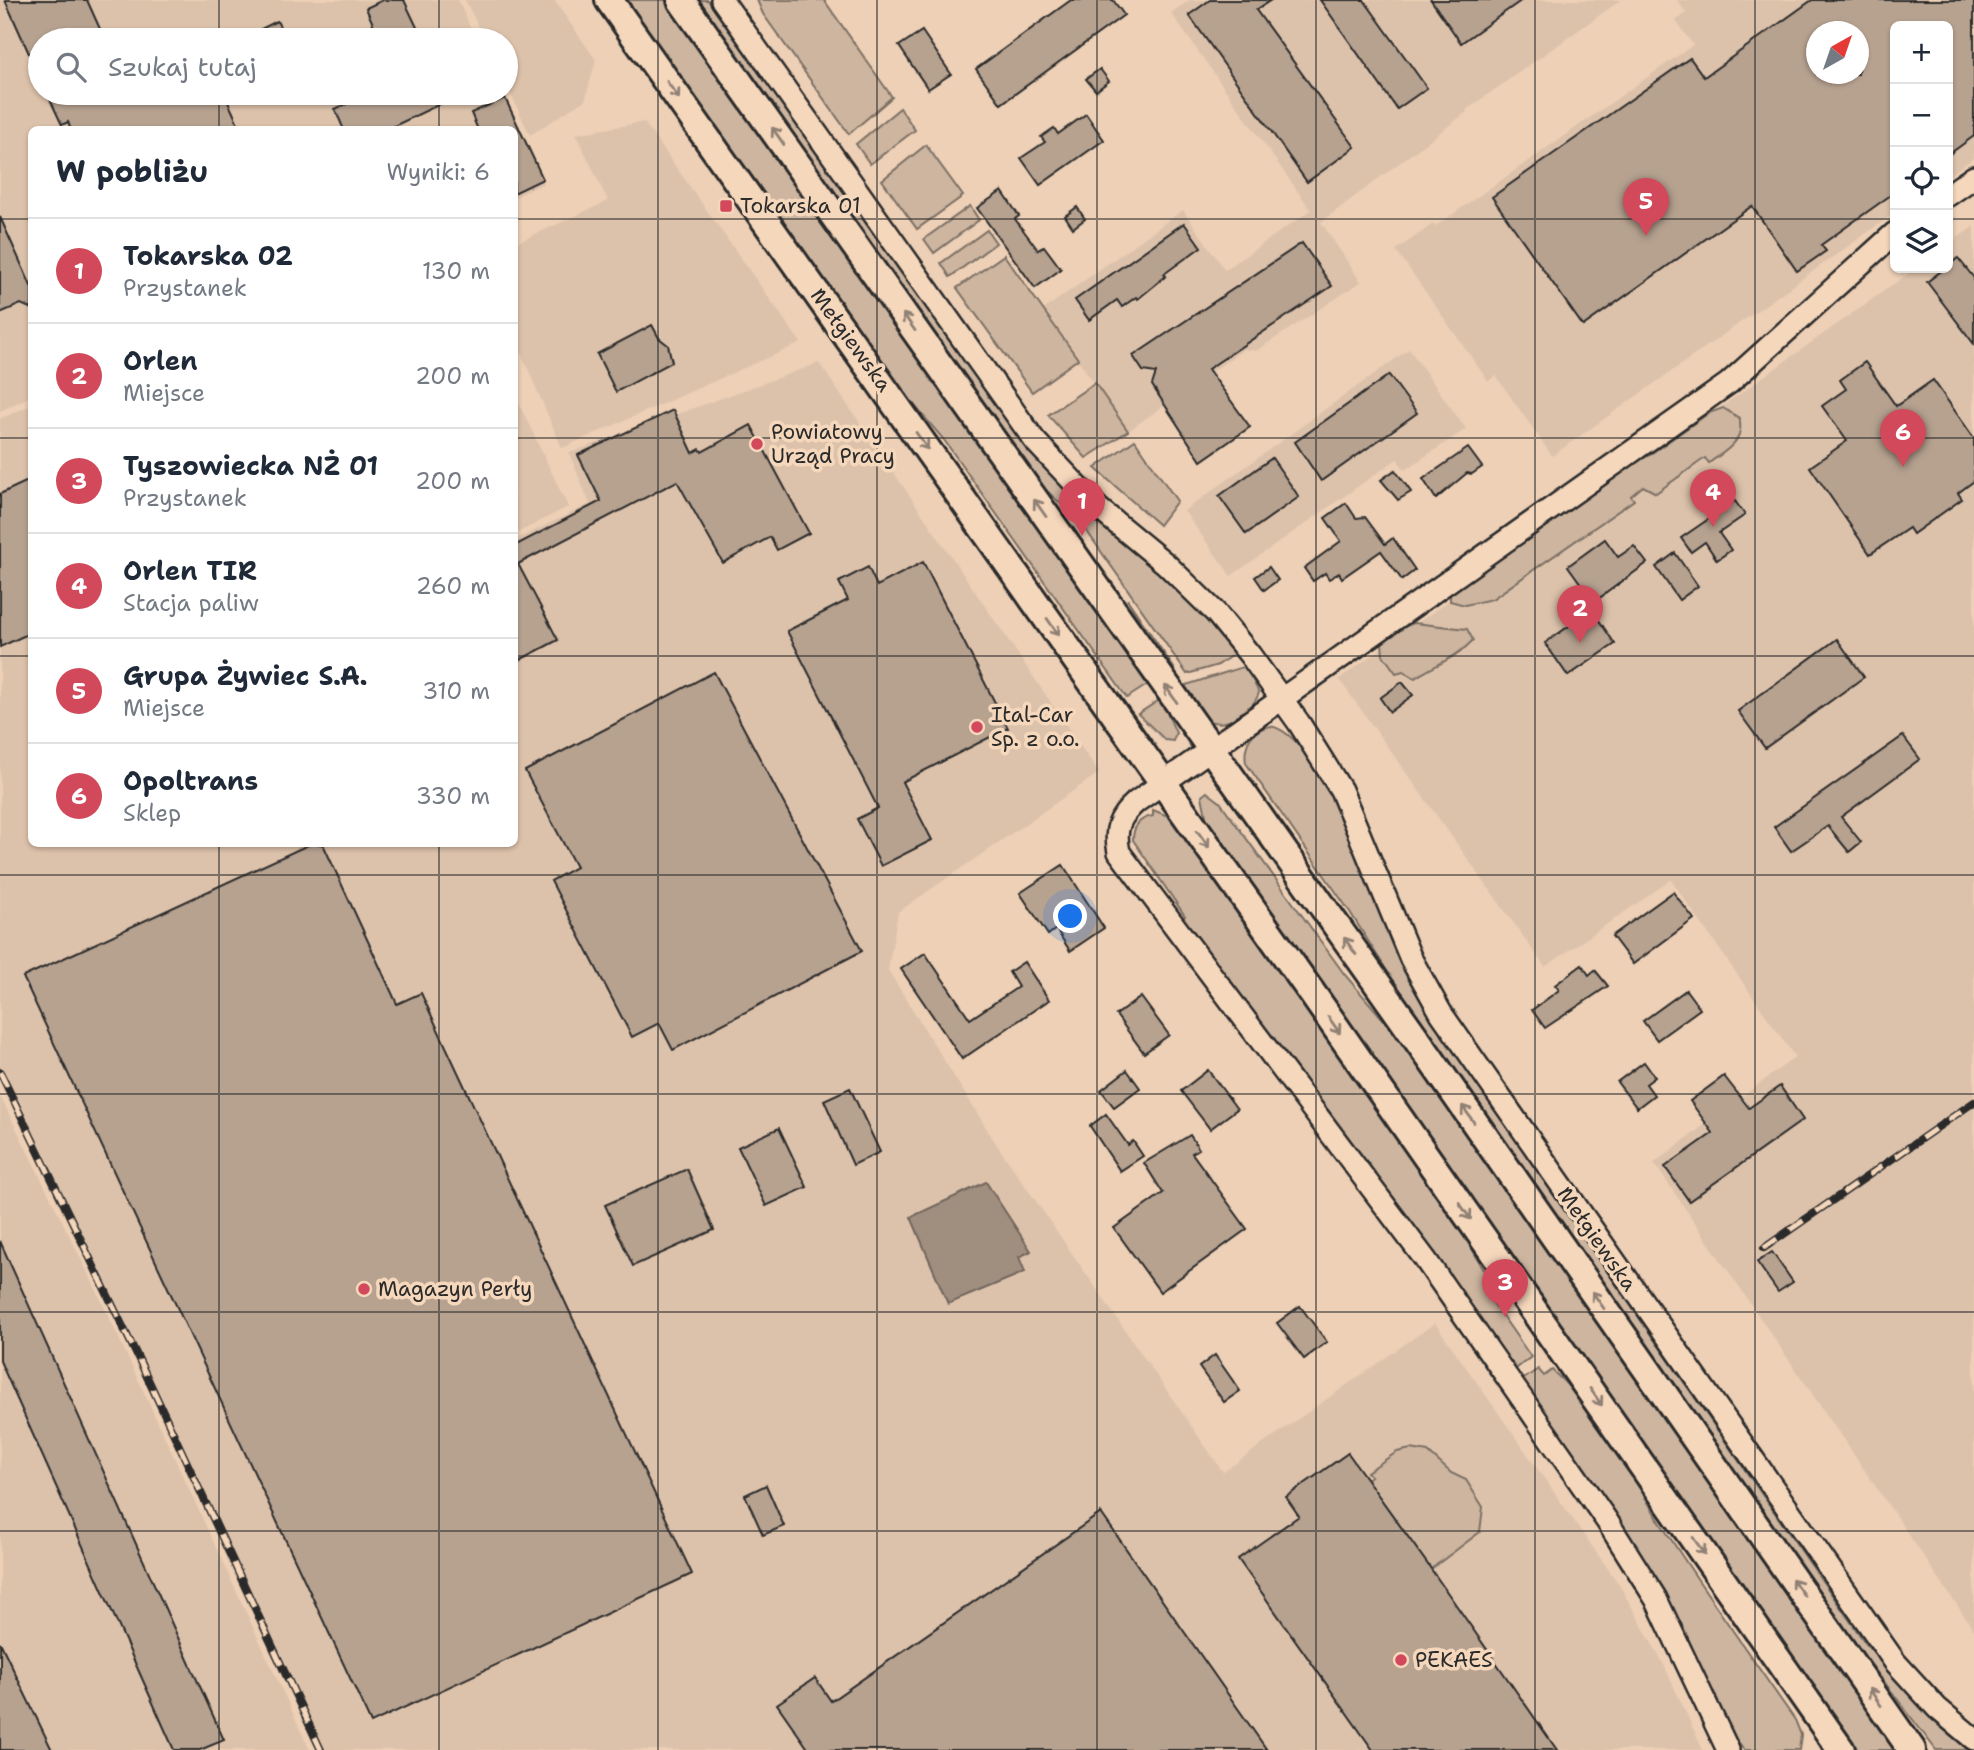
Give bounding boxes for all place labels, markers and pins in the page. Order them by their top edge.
pin: 5 [1623,178,1669,236]
place label: Tokarska 01 [740,192,861,220]
marker: Tokarska 01 [718,198,734,214]
pin: 6 [1880,409,1926,467]
place label: Powiatowy Urząd Pracy [771,418,895,470]
marker: Powiatowy Urząd Pracy [749,436,765,452]
pin: 4 [1690,469,1736,527]
pin: 1 [1059,478,1105,536]
pin: 2 [1557,585,1603,643]
place label: Ital-Car Sp. z o.o. [991,701,1079,753]
marker: Ital-Car Sp. z o.o. [969,719,985,735]
pin: 3 [1482,1259,1528,1317]
place label: Magazyn Perły [378,1275,532,1303]
marker: Magazyn Perły [356,1281,372,1297]
place label: PEKAES [1415,1646,1493,1674]
marker: PEKAES [1393,1652,1409,1668]

